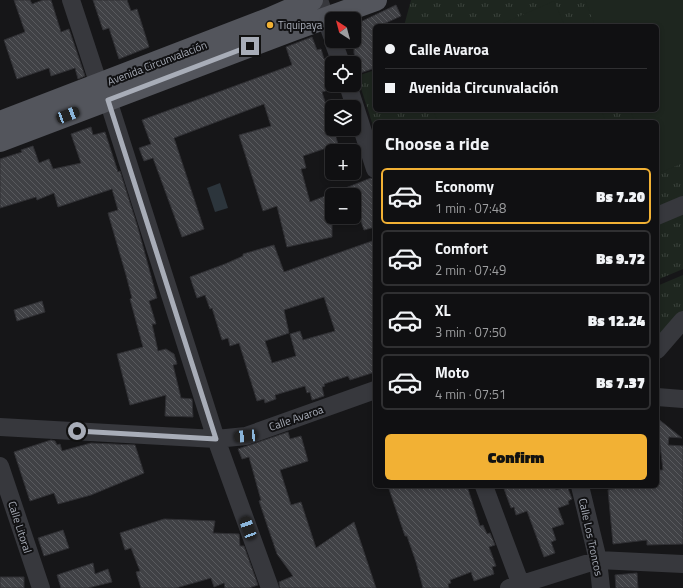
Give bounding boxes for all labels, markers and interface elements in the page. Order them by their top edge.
north arrow [325,12,361,48]
map controls [325,12,361,224]
place label: Tiquipaya [278,17,323,33]
marker: Tiquipaya [265,20,275,30]
street label: Avenida Circunvalación [105,37,209,89]
route end [241,37,259,55]
text: Calle Avaroa [409,38,489,61]
button: locate [325,56,361,92]
text: Avenida Circunvalación [409,76,559,99]
button: layers [325,100,361,136]
car [55,105,81,125]
text: Choose a ride [385,130,489,157]
button: + [325,144,361,180]
text: Economy [435,175,494,198]
icon: car [387,178,423,214]
text: Bs 7.20 [596,185,645,208]
button: − [325,188,361,224]
text: 1 min · 07:48 [435,198,506,218]
text: Comfort [435,237,488,260]
icon: car [387,240,423,276]
text: Bs 9.72 [596,247,645,270]
text: 2 min · 07:49 [435,260,506,280]
text: XL [435,299,451,322]
icon: car [387,302,423,338]
text: Bs 12.24 [588,309,645,332]
text: 3 min · 07:50 [435,322,506,342]
text: Moto [435,361,469,384]
icon: car [387,364,423,400]
text: Bs 7.37 [596,371,645,394]
text: 4 min · 07:51 [435,384,506,404]
street label: Calle Avaroa [267,401,326,435]
route start [68,422,86,440]
car [234,429,258,443]
button: Confirm [385,434,647,480]
street label: Calle Los Troncos [575,497,607,577]
street label: Calle Litoral [4,499,36,555]
car [238,515,258,541]

